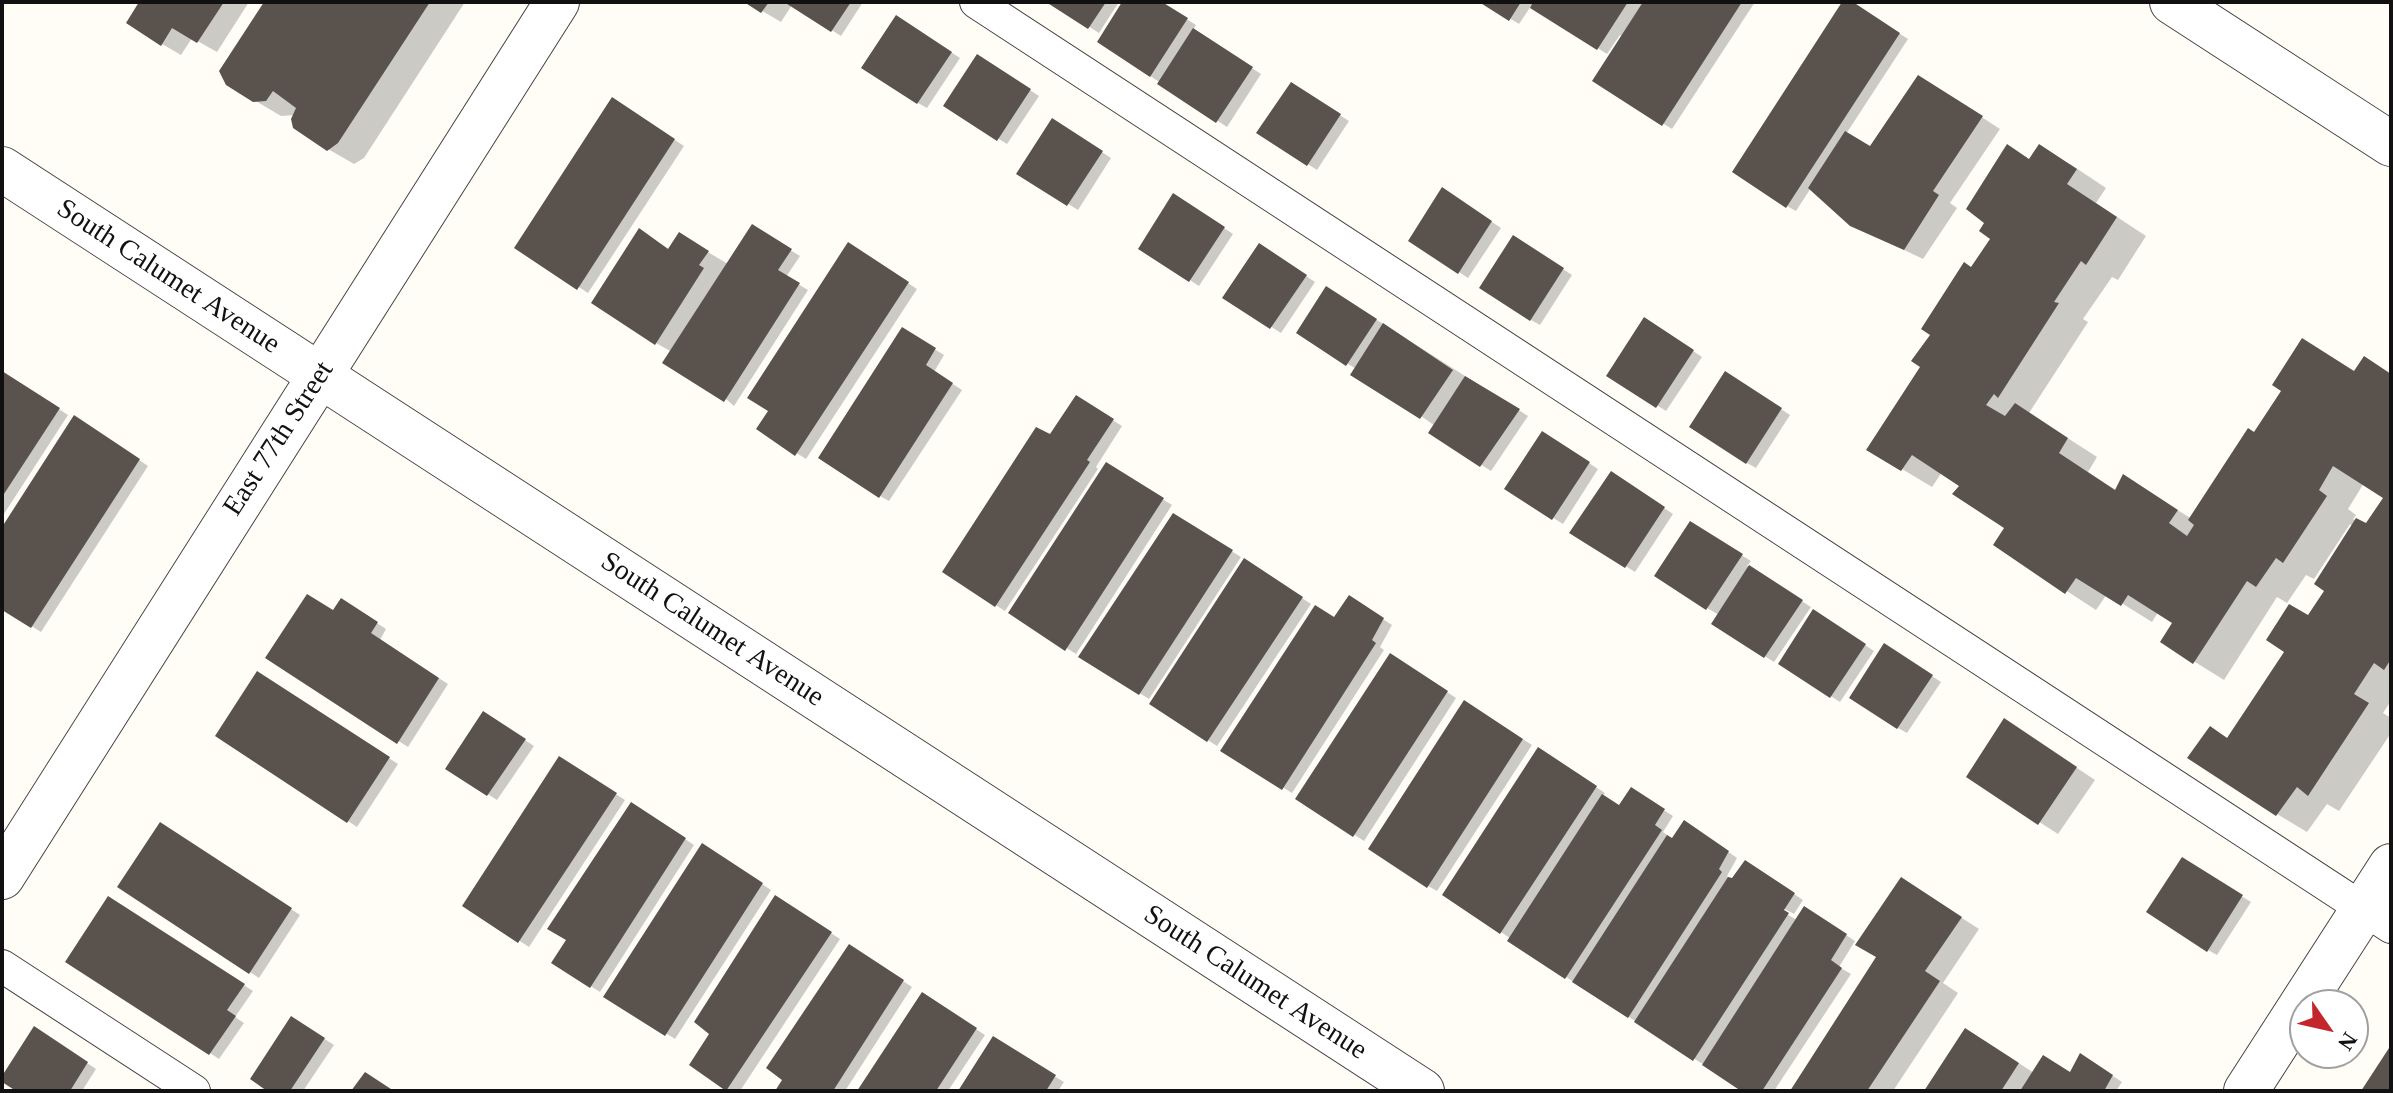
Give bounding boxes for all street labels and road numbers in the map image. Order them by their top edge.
street label: South Calumet Avenue [50,192,286,362]
street label: East 77th Street [217,356,341,522]
street label: South Calumet Avenue [594,545,830,715]
street label: South Calumet Avenue [1137,898,1373,1068]

